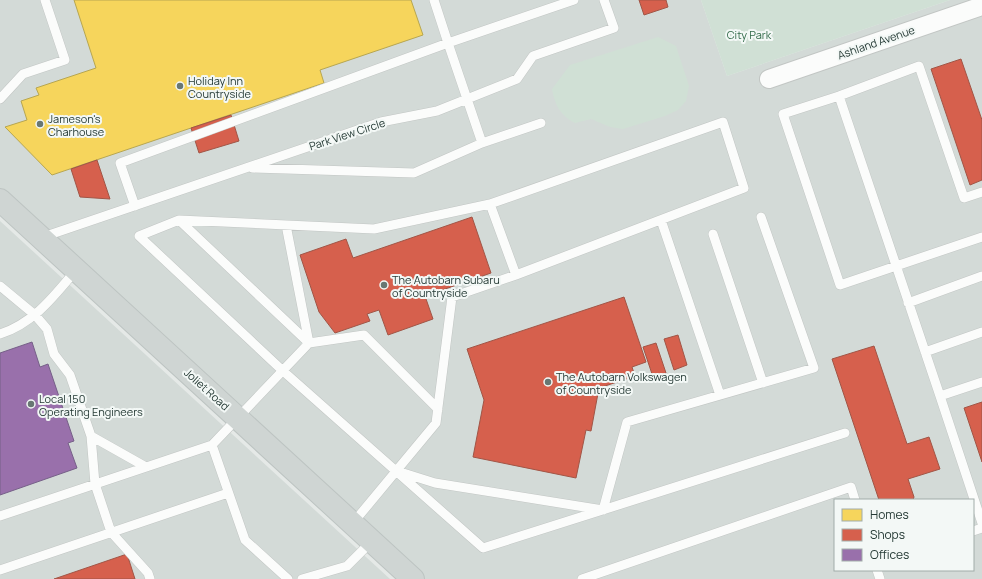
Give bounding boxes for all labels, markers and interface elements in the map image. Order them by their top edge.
street label: Ashland Avenue [835,22,917,62]
park label: City Park [727,27,772,42]
place label: Holiday Inn Countryside [188,73,251,101]
marker: Holiday Inn Countryside [175,81,185,91]
place label: Jameson's Charhouse [48,111,105,139]
street label: Park View Circle [307,114,388,153]
marker: Jameson's Charhouse [35,119,45,129]
place label: The Autobarn Subaru of Countryside [392,272,500,300]
marker: The Autobarn Subaru of Countryside [379,280,389,290]
street label: Joliet Road [181,365,233,413]
place label: The Autobarn Volkswagen of Countryside [556,369,687,397]
marker: The Autobarn Volkswagen of Countryside [543,377,553,387]
place label: Local 150 Operating Engineers [39,391,143,419]
marker: Local 150 Operating Engineers [26,399,36,409]
legend [834,499,974,571]
text: Homes [870,506,909,523]
text: Shops [870,526,905,543]
text: Offices [870,546,909,563]

